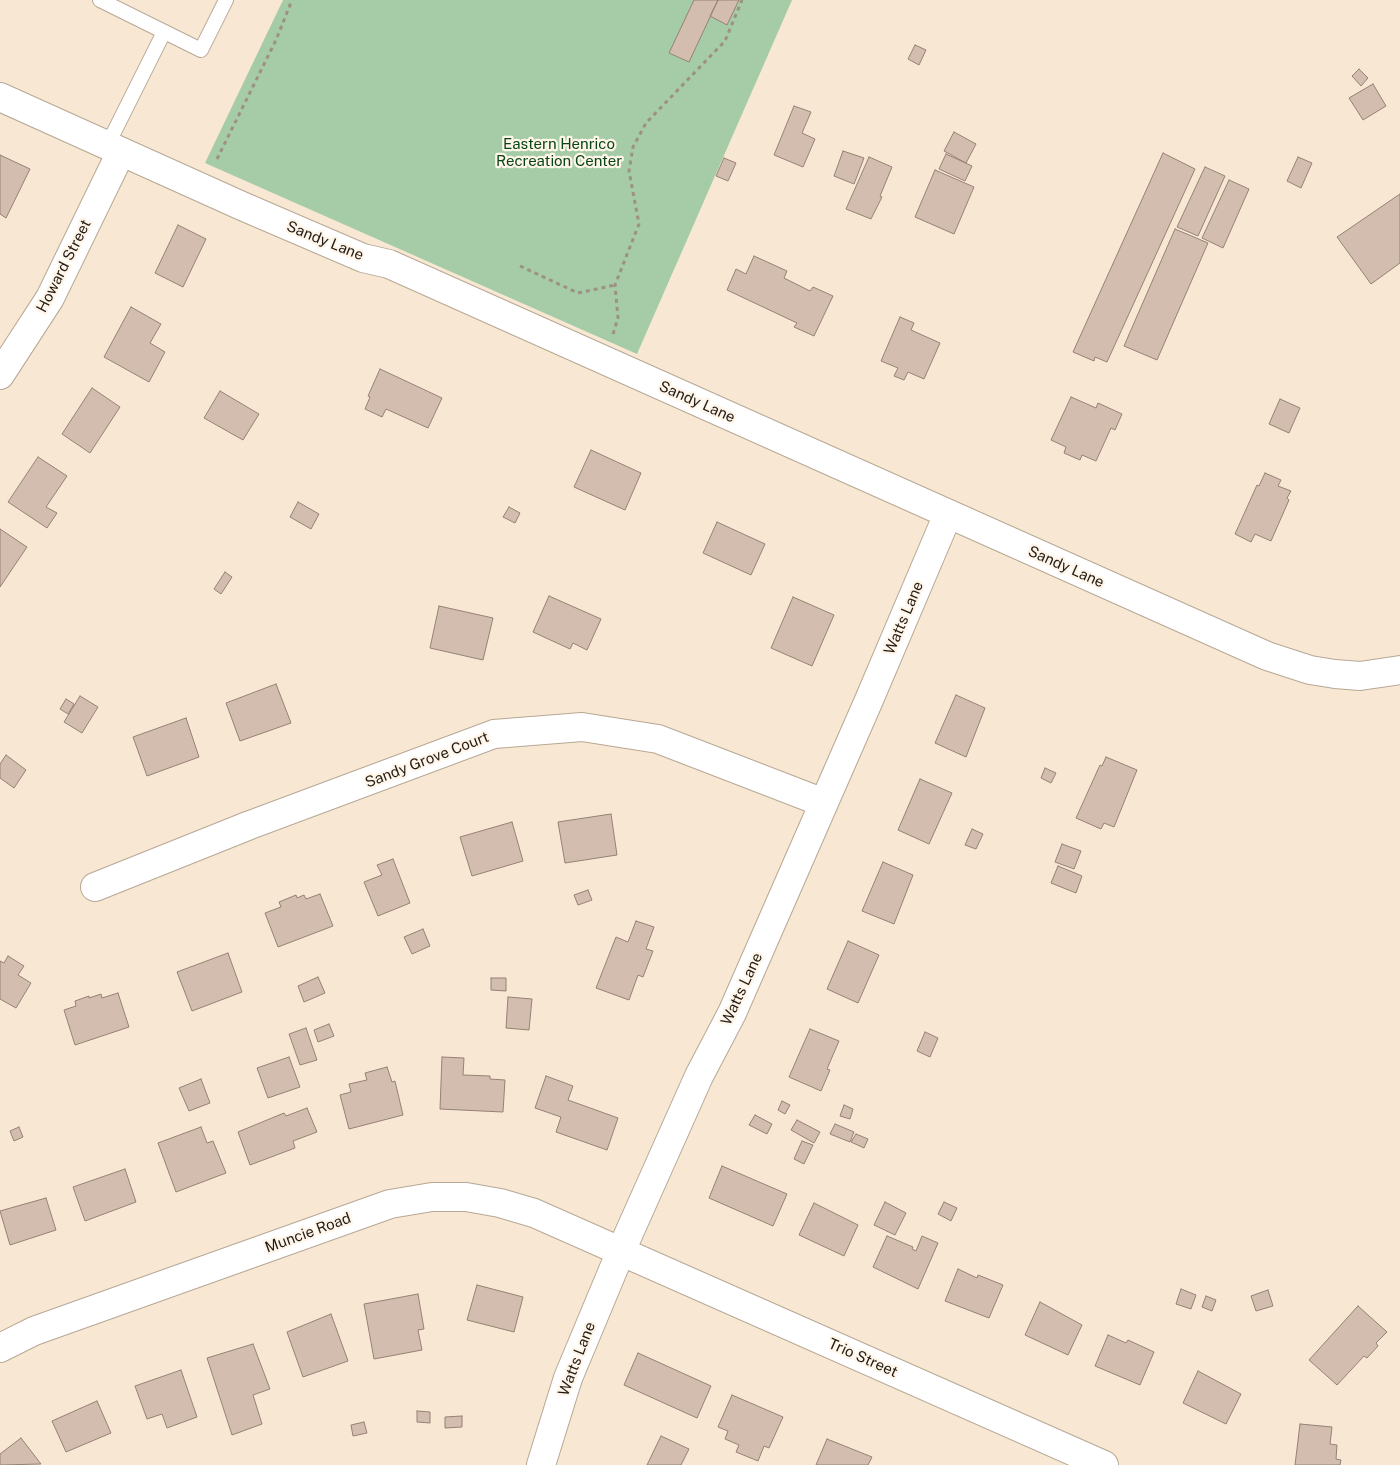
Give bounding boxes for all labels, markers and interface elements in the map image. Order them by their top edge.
park label: Eastern Henrico Recreation Center [496,135,622,170]
street label: Howard Street [33,217,95,315]
street label: Sandy Lane [284,217,366,265]
street label: Sandy Lane [656,377,738,427]
street label: Sandy Lane [1025,542,1107,592]
street label: Watts Lane [881,579,927,657]
street label: Sandy Grove Court [363,728,491,792]
street label: Watts Lane [717,950,767,1028]
street label: Muncie Road [263,1209,353,1257]
street label: Watts Lane [555,1320,599,1398]
street label: Trio Street [826,1335,900,1381]

